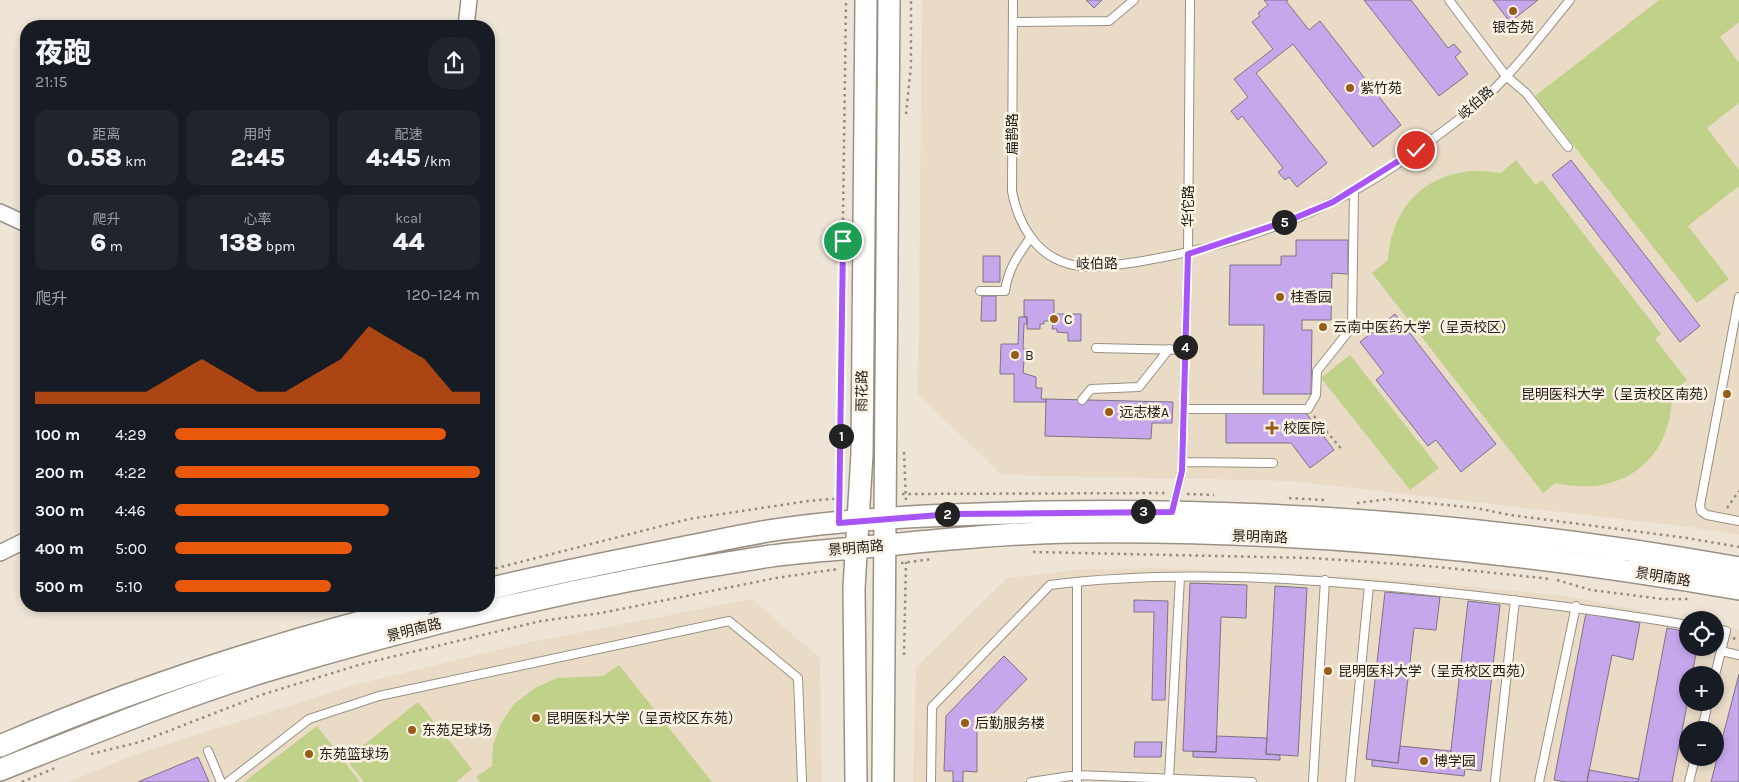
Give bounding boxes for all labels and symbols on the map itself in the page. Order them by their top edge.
marker: 银杏苑 [1507,5,1519,17]
place label: 银杏苑 [1492,19,1534,36]
place label: 紫竹苑 [1360,80,1402,97]
marker: 紫竹苑 [1344,82,1356,94]
street label: 岐伯路 [1455,83,1497,123]
street label: 扁鹊路 [1004,113,1021,155]
pin [1395,129,1437,171]
street label: 华佗路 [1180,185,1197,227]
pin: 5 [1272,210,1296,234]
pin [822,220,864,262]
street label: 岐伯路 [1076,255,1118,273]
place label: 桂香园 [1290,289,1332,306]
marker: 桂香园 [1274,291,1286,303]
place label: C [1064,311,1073,328]
marker: C [1048,313,1060,325]
place label: 云南中医药大学（呈贡校区） [1333,319,1515,336]
marker: 云南中医药大学（呈贡校区） [1317,321,1329,333]
pin: 4 [1172,334,1198,360]
place label: B [1025,347,1034,364]
marker: B [1009,349,1021,361]
street label: 雨花路 [853,370,871,412]
place label: 昆明医科大学（呈贡校区南苑） [1521,386,1717,403]
marker: 昆明医科大学（呈贡校区南苑） [1721,388,1733,400]
place label: 远志楼A [1119,404,1169,421]
marker: 远志楼A [1103,406,1115,418]
place label: 校医院 [1283,420,1325,437]
marker: 校医院 [1265,421,1279,435]
pin: 1 [828,424,854,448]
pin: 3 [1130,498,1156,524]
pin: 2 [934,502,960,526]
street label: 景明南路 [1232,528,1288,546]
street label: 景明南路 [827,537,885,559]
street label: 景明南路 [1634,564,1692,590]
street label: 景明南路 [385,615,443,645]
place label: 昆明医科大学（呈贡校区西苑） [1338,663,1534,680]
marker: 昆明医科大学（呈贡校区西苑） [1322,665,1334,677]
place label: 昆明医科大学（呈贡校区东苑） [546,710,742,727]
marker: 昆明医科大学（呈贡校区东苑） [530,712,542,724]
place label: 后勤服务楼 [975,715,1045,732]
marker: 后勤服务楼 [959,717,971,729]
place label: 东苑足球场 [422,722,492,739]
marker: 东苑足球场 [406,724,418,736]
place label: 东苑篮球场 [319,746,389,763]
marker: 东苑篮球场 [303,748,315,760]
place label: 博学园 [1434,753,1476,770]
marker: 博学园 [1418,755,1430,767]

